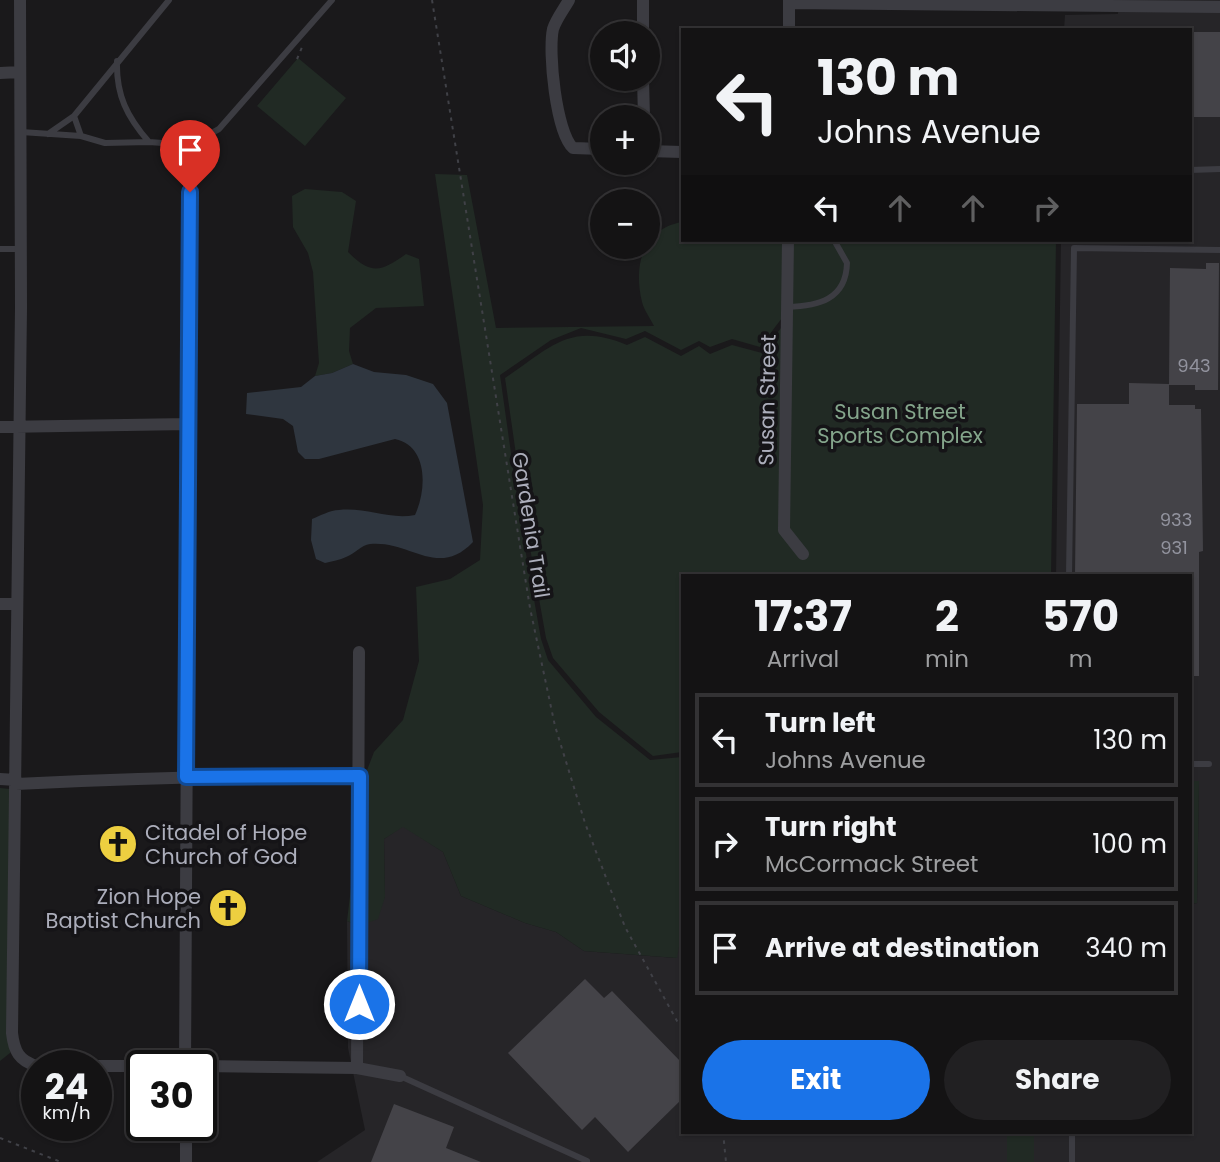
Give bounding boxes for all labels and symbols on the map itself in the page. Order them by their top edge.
pin [160,120,220,192]
street label: Susan Street [751,334,783,466]
house number: 943 [1177,353,1211,378]
park label: Susan Street Sports Complex [817,397,983,450]
street label: Gardenia Trail [505,450,557,600]
house number: 933 [1160,507,1192,532]
house number: 931 [1160,535,1188,560]
place label: Citadel of Hope Church of God [145,818,307,871]
church icon: Citadel of Hope Church of God [97,823,139,865]
place label: Zion Hope Baptist Church [46,882,201,935]
church icon: Zion Hope Baptist Church [207,887,249,929]
position arrow [322,967,396,1041]
speed limit sign: 30 [126,1050,217,1141]

